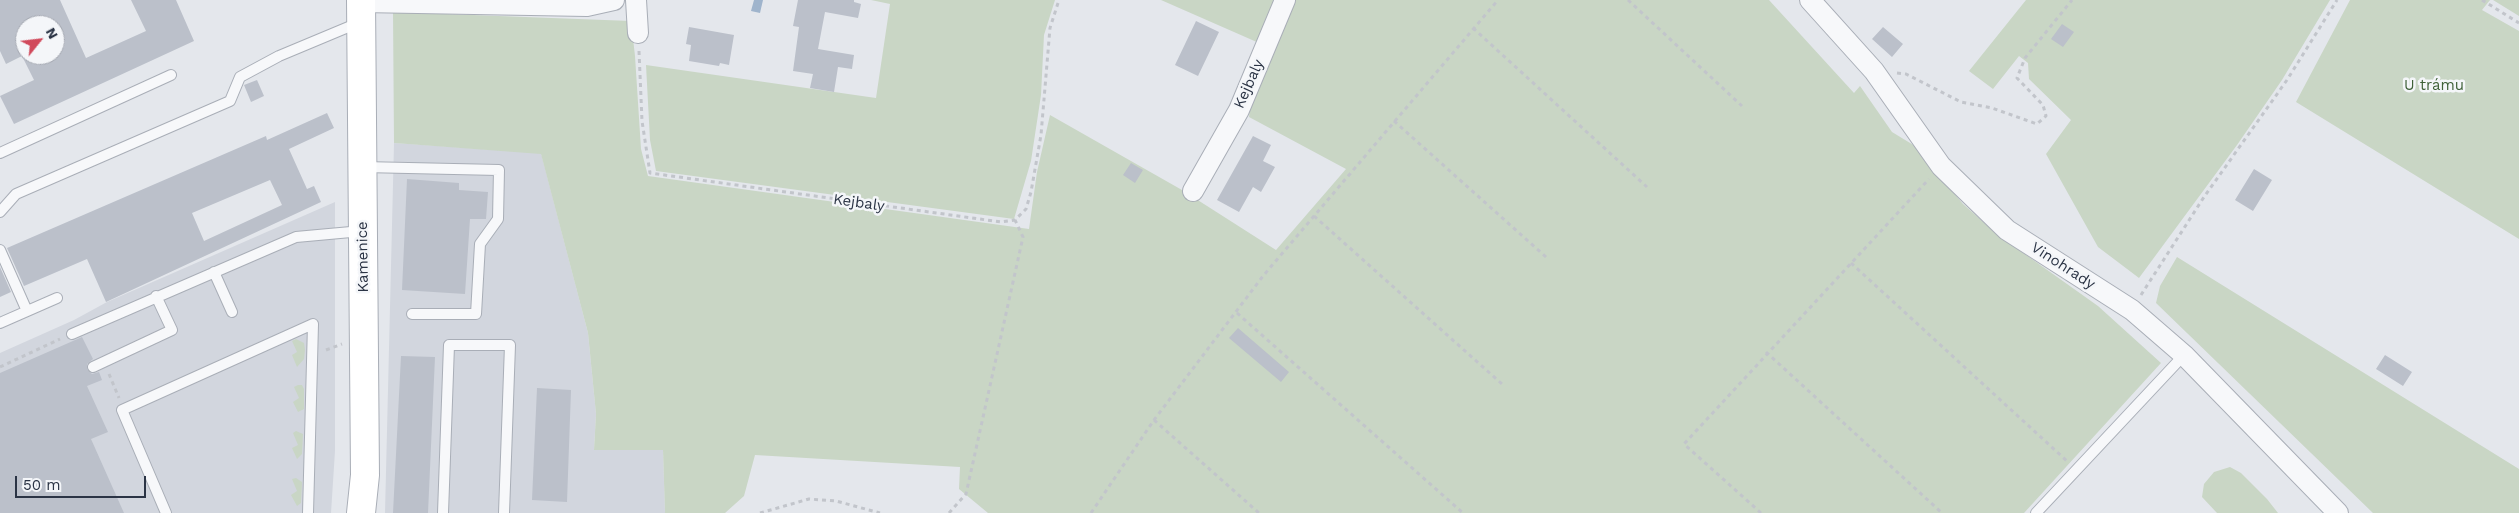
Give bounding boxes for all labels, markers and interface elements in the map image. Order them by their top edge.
north arrow [15,15,65,65]
text: N [43,25,62,42]
street label: Kejbaly [1230,57,1268,111]
park label: U trámu [2404,77,2464,95]
street label: Kejbaly [832,190,886,216]
street label: Kamenice [353,221,373,293]
street label: Vinohrady [2028,239,2098,293]
scale bar [18,466,149,498]
text: 50 m [23,476,60,494]

